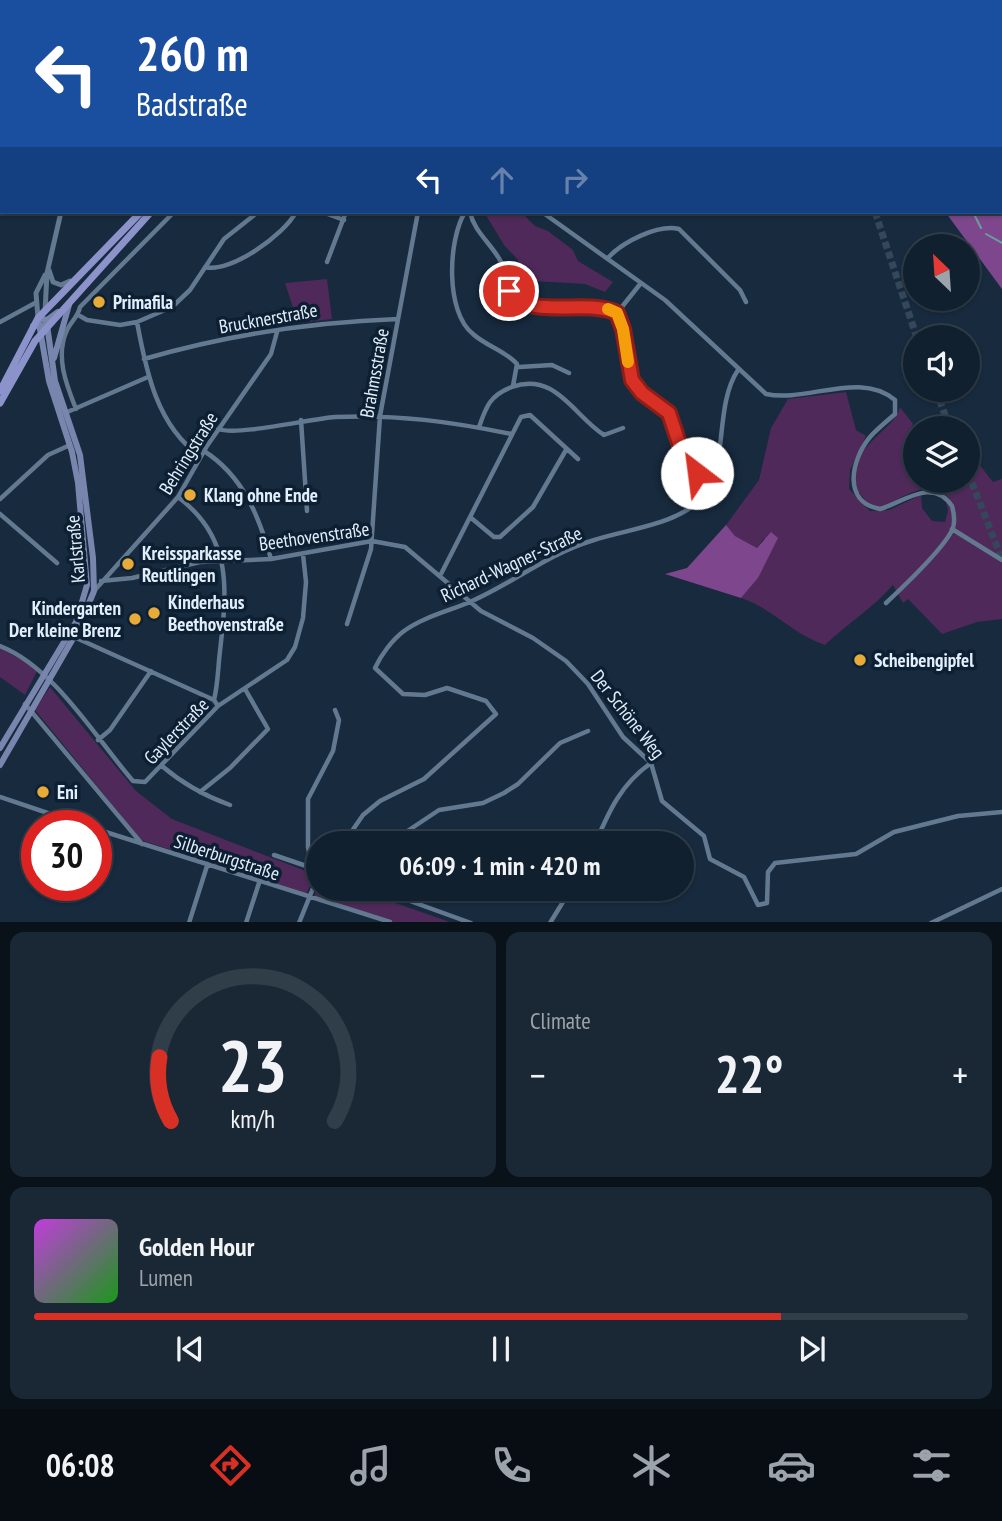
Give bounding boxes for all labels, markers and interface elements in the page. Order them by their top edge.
text: 260 m [136,21,249,85]
icon: left [21,28,112,119]
text: Badstraße [136,83,248,125]
icon: left [410,161,448,199]
icon: ahead [483,161,521,199]
icon: right [556,161,594,199]
north arrow [903,234,980,312]
map controls [903,234,980,493]
pin [479,261,539,321]
icon: arrive [490,272,528,310]
place label: Primafila [113,290,173,314]
marker: Primafila [91,294,107,310]
street label: Brucknerstraße [217,298,319,338]
button: sound [903,325,980,402]
street label: Brahmsstraße [354,326,394,420]
street label: Behringstraße [153,407,223,499]
button: layers [903,416,980,493]
position arrow [660,436,734,510]
place label: Klang ohne Ende [204,483,318,507]
marker: Klang ohne Ende [182,487,198,503]
street label: Karlstraße [60,514,90,584]
street label: Beethovenstraße [257,516,371,556]
street label: Richard-Wagner-Straße [437,521,586,607]
place label: Kreissparkasse Reutlingen [142,541,242,587]
marker: Kreissparkasse Reutlingen [120,556,136,572]
place label: Kinderhaus Beethovenstraße [168,590,284,636]
place label: Kindergarten Der kleine Brenz [9,596,121,642]
marker: Kinderhaus Beethovenstraße [146,605,162,621]
marker: Kindergarten Der kleine Brenz [127,611,143,627]
place label: Scheibengipfel [874,648,974,672]
marker: Scheibengipfel [852,652,868,668]
street label: Der Schöne Weg [586,665,670,763]
street label: Gaylerstraße [138,693,214,769]
place label: Eni [57,780,78,804]
marker: Eni [35,784,51,800]
speed limit sign: 30 [21,810,112,901]
street label: Silberburgstraße [171,829,283,885]
text: 06:09 · 1 min · 420 m [400,849,600,882]
text: Climate [530,1006,591,1035]
text: 23 [218,1017,288,1111]
text: 22° [715,1040,783,1107]
text: − [530,1050,546,1099]
text: + [952,1050,968,1099]
text: km/h [231,1102,275,1134]
text: Golden Hour [139,1230,254,1263]
text: Lumen [139,1263,193,1292]
icon: previous [171,1330,209,1368]
icon: pause [482,1330,520,1368]
icon: next [793,1330,831,1368]
icon: directions [206,1441,255,1490]
icon: music [346,1441,395,1490]
icon: phone [487,1441,536,1490]
icon: climate [627,1441,676,1490]
icon: car [767,1441,816,1490]
icon: filters [907,1441,956,1490]
text: 06:08 [46,1444,115,1486]

